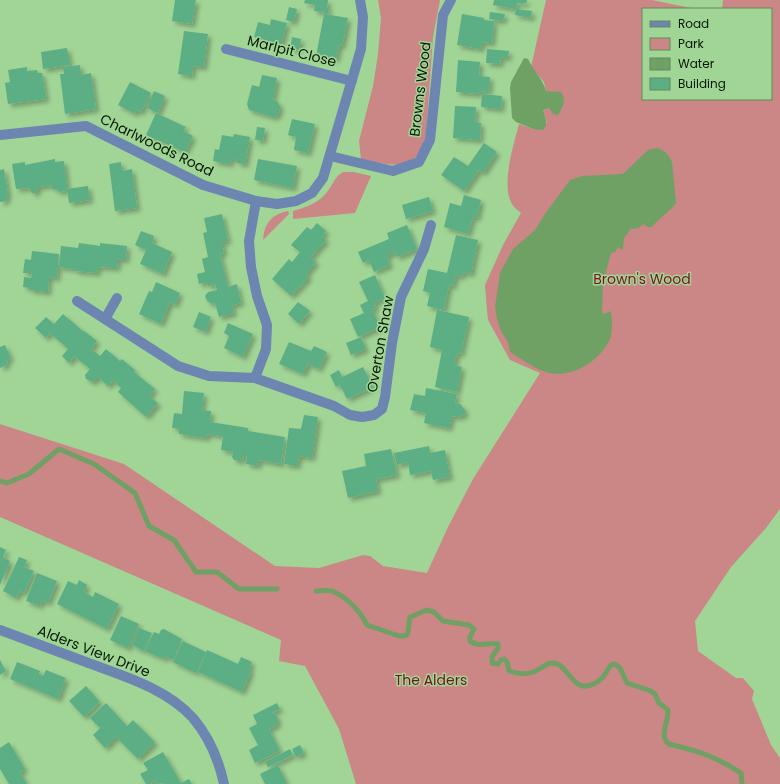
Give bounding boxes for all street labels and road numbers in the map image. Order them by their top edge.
street label: Marlpit Close [245,30,339,72]
street label: Browns Wood [404,40,436,138]
street label: Charlwoods Road [97,109,217,181]
street label: Overton Shaw [362,294,398,394]
street label: Alders View Drive [35,620,154,682]

